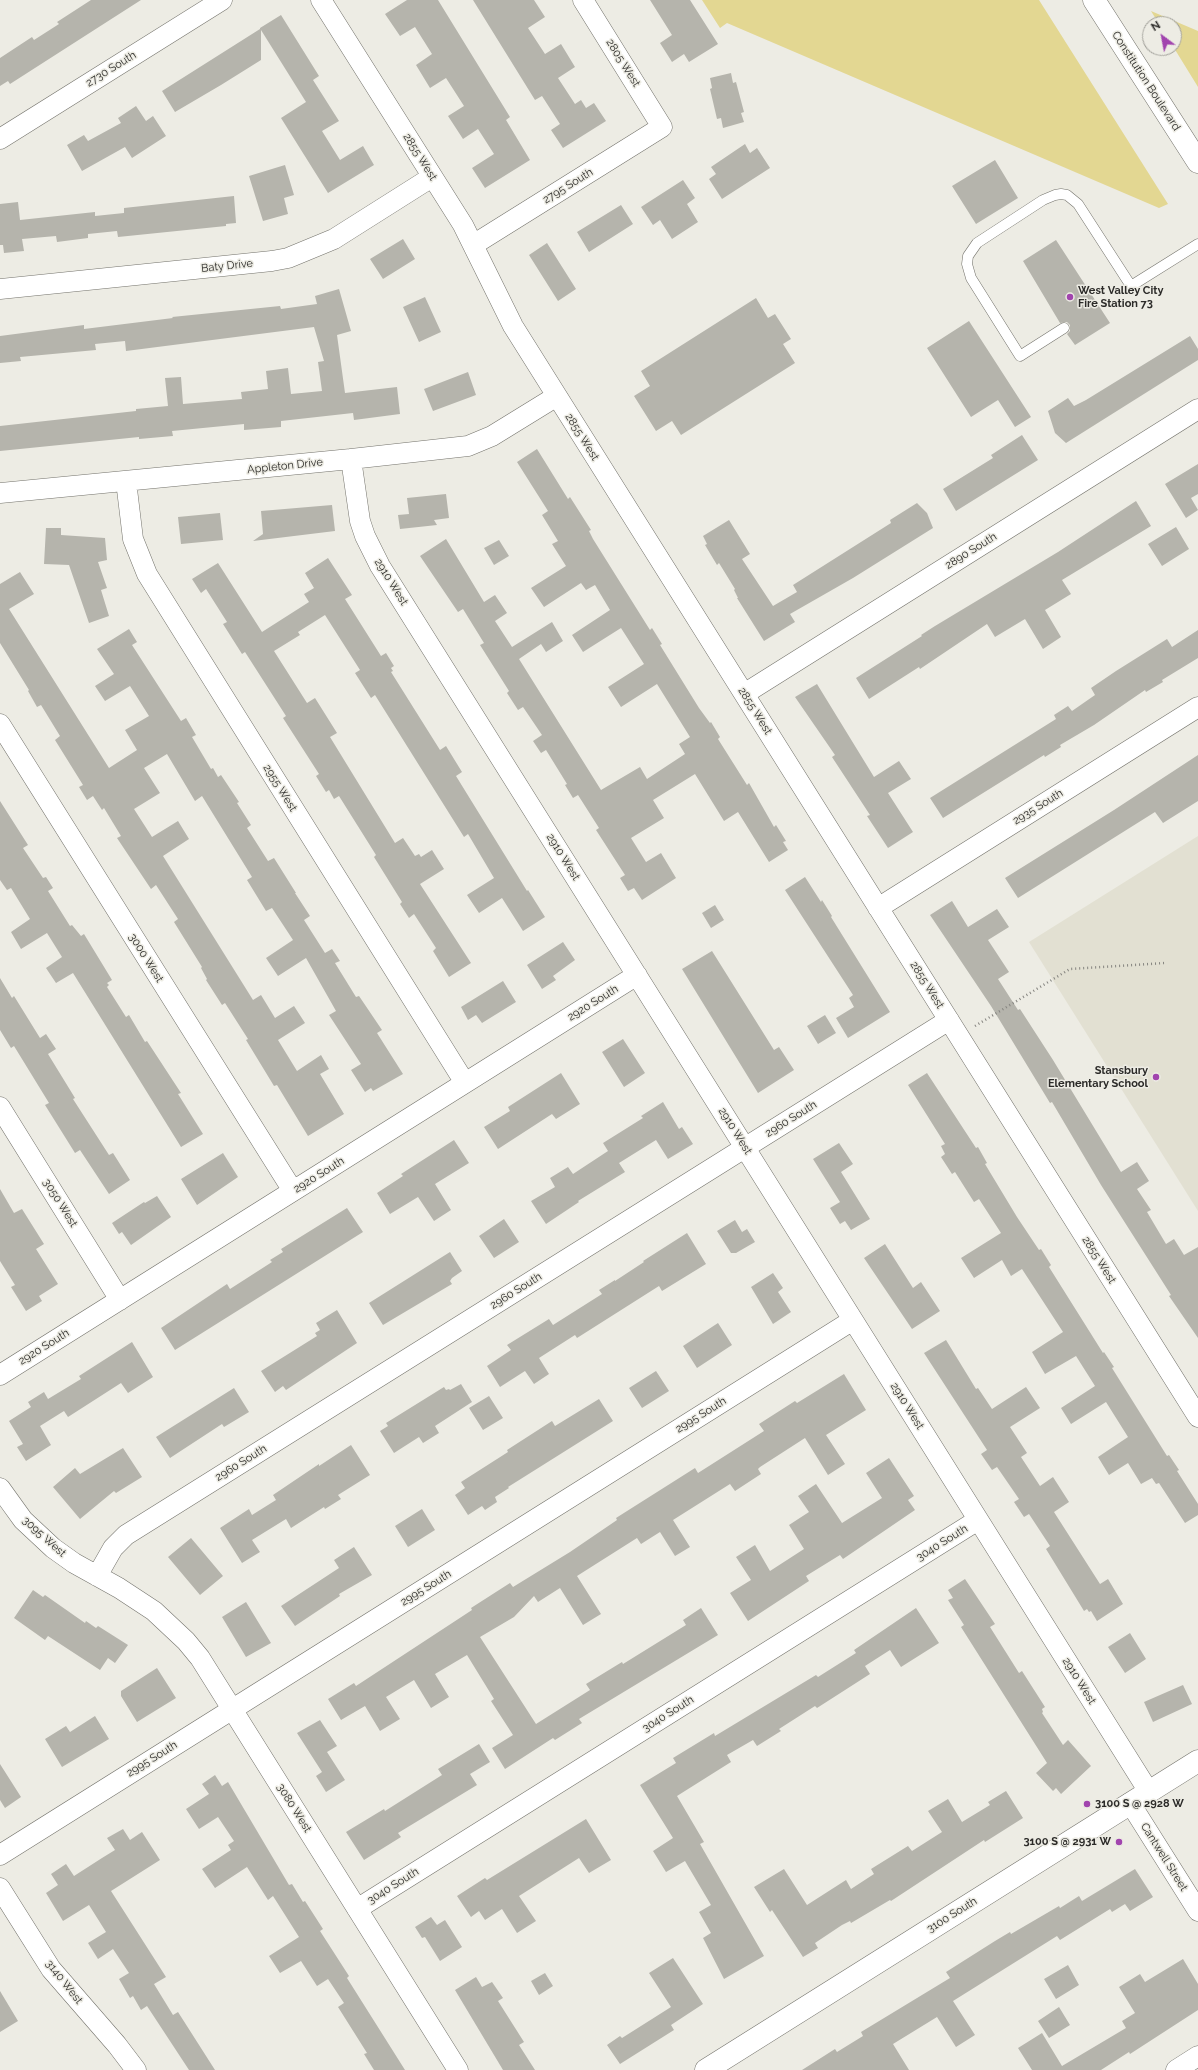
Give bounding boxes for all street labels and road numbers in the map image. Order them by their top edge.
street label: Constitution Boulevard [1109,29,1183,133]
street label: 2805 West [603,37,643,89]
street label: 2730 South [83,48,139,90]
street label: 2855 West [400,131,440,183]
street label: 2795 South [540,165,596,207]
street label: Baty Drive [200,257,254,275]
street label: 2855 West [562,411,602,463]
street label: Appleton Drive [247,455,323,477]
street label: 2890 South [943,530,999,572]
street label: 2910 West [371,556,411,608]
street label: 2855 West [735,685,775,737]
street label: 2955 West [260,762,300,814]
street label: 2935 South [1010,786,1066,828]
street label: 2910 West [543,831,583,883]
street label: 3000 West [126,931,166,985]
street label: 2855 West [907,959,947,1011]
street label: 2920 South [565,982,621,1024]
street label: 2960 South [763,1098,819,1140]
street label: 2910 West [715,1105,755,1157]
street label: 2920 South [291,1154,347,1196]
street label: 3050 West [40,1176,80,1230]
street label: 2855 West [1079,1234,1119,1286]
street label: 2960 South [488,1270,544,1312]
street label: 2920 South [16,1326,72,1368]
street label: 2910 West [887,1380,927,1432]
street label: 2995 South [673,1394,729,1436]
street label: 2960 South [213,1442,269,1484]
street label: 3095 West [19,1514,69,1560]
street label: 3040 South [914,1522,970,1564]
street label: 2995 South [398,1567,454,1609]
street label: 2910 West [1059,1655,1099,1707]
street label: 3040 South [640,1693,696,1735]
street label: 2995 South [124,1738,180,1780]
street label: 3080 West [274,1781,314,1835]
street label: Cantwell Street [1138,1820,1190,1894]
street label: 3040 South [365,1865,421,1907]
street label: 3100 South [924,1894,980,1936]
street label: 3140 West [43,1957,85,2007]

